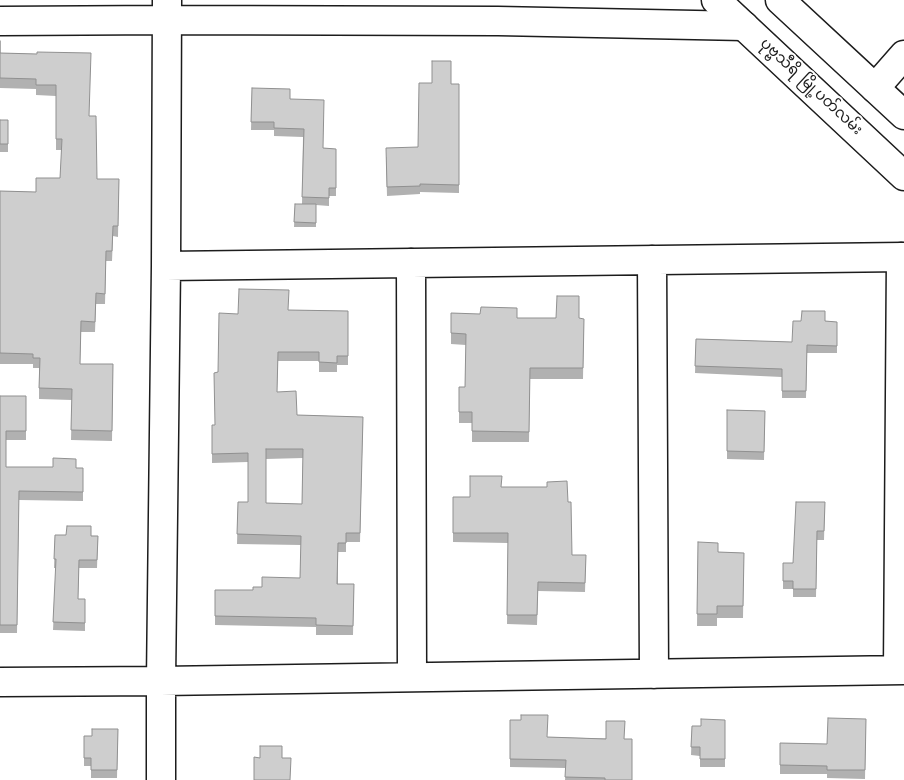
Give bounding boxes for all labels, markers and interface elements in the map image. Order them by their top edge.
street label: ပုဗ္ဗသီရိ မြို့ပတ်လမ်း [755,36,865,140]

